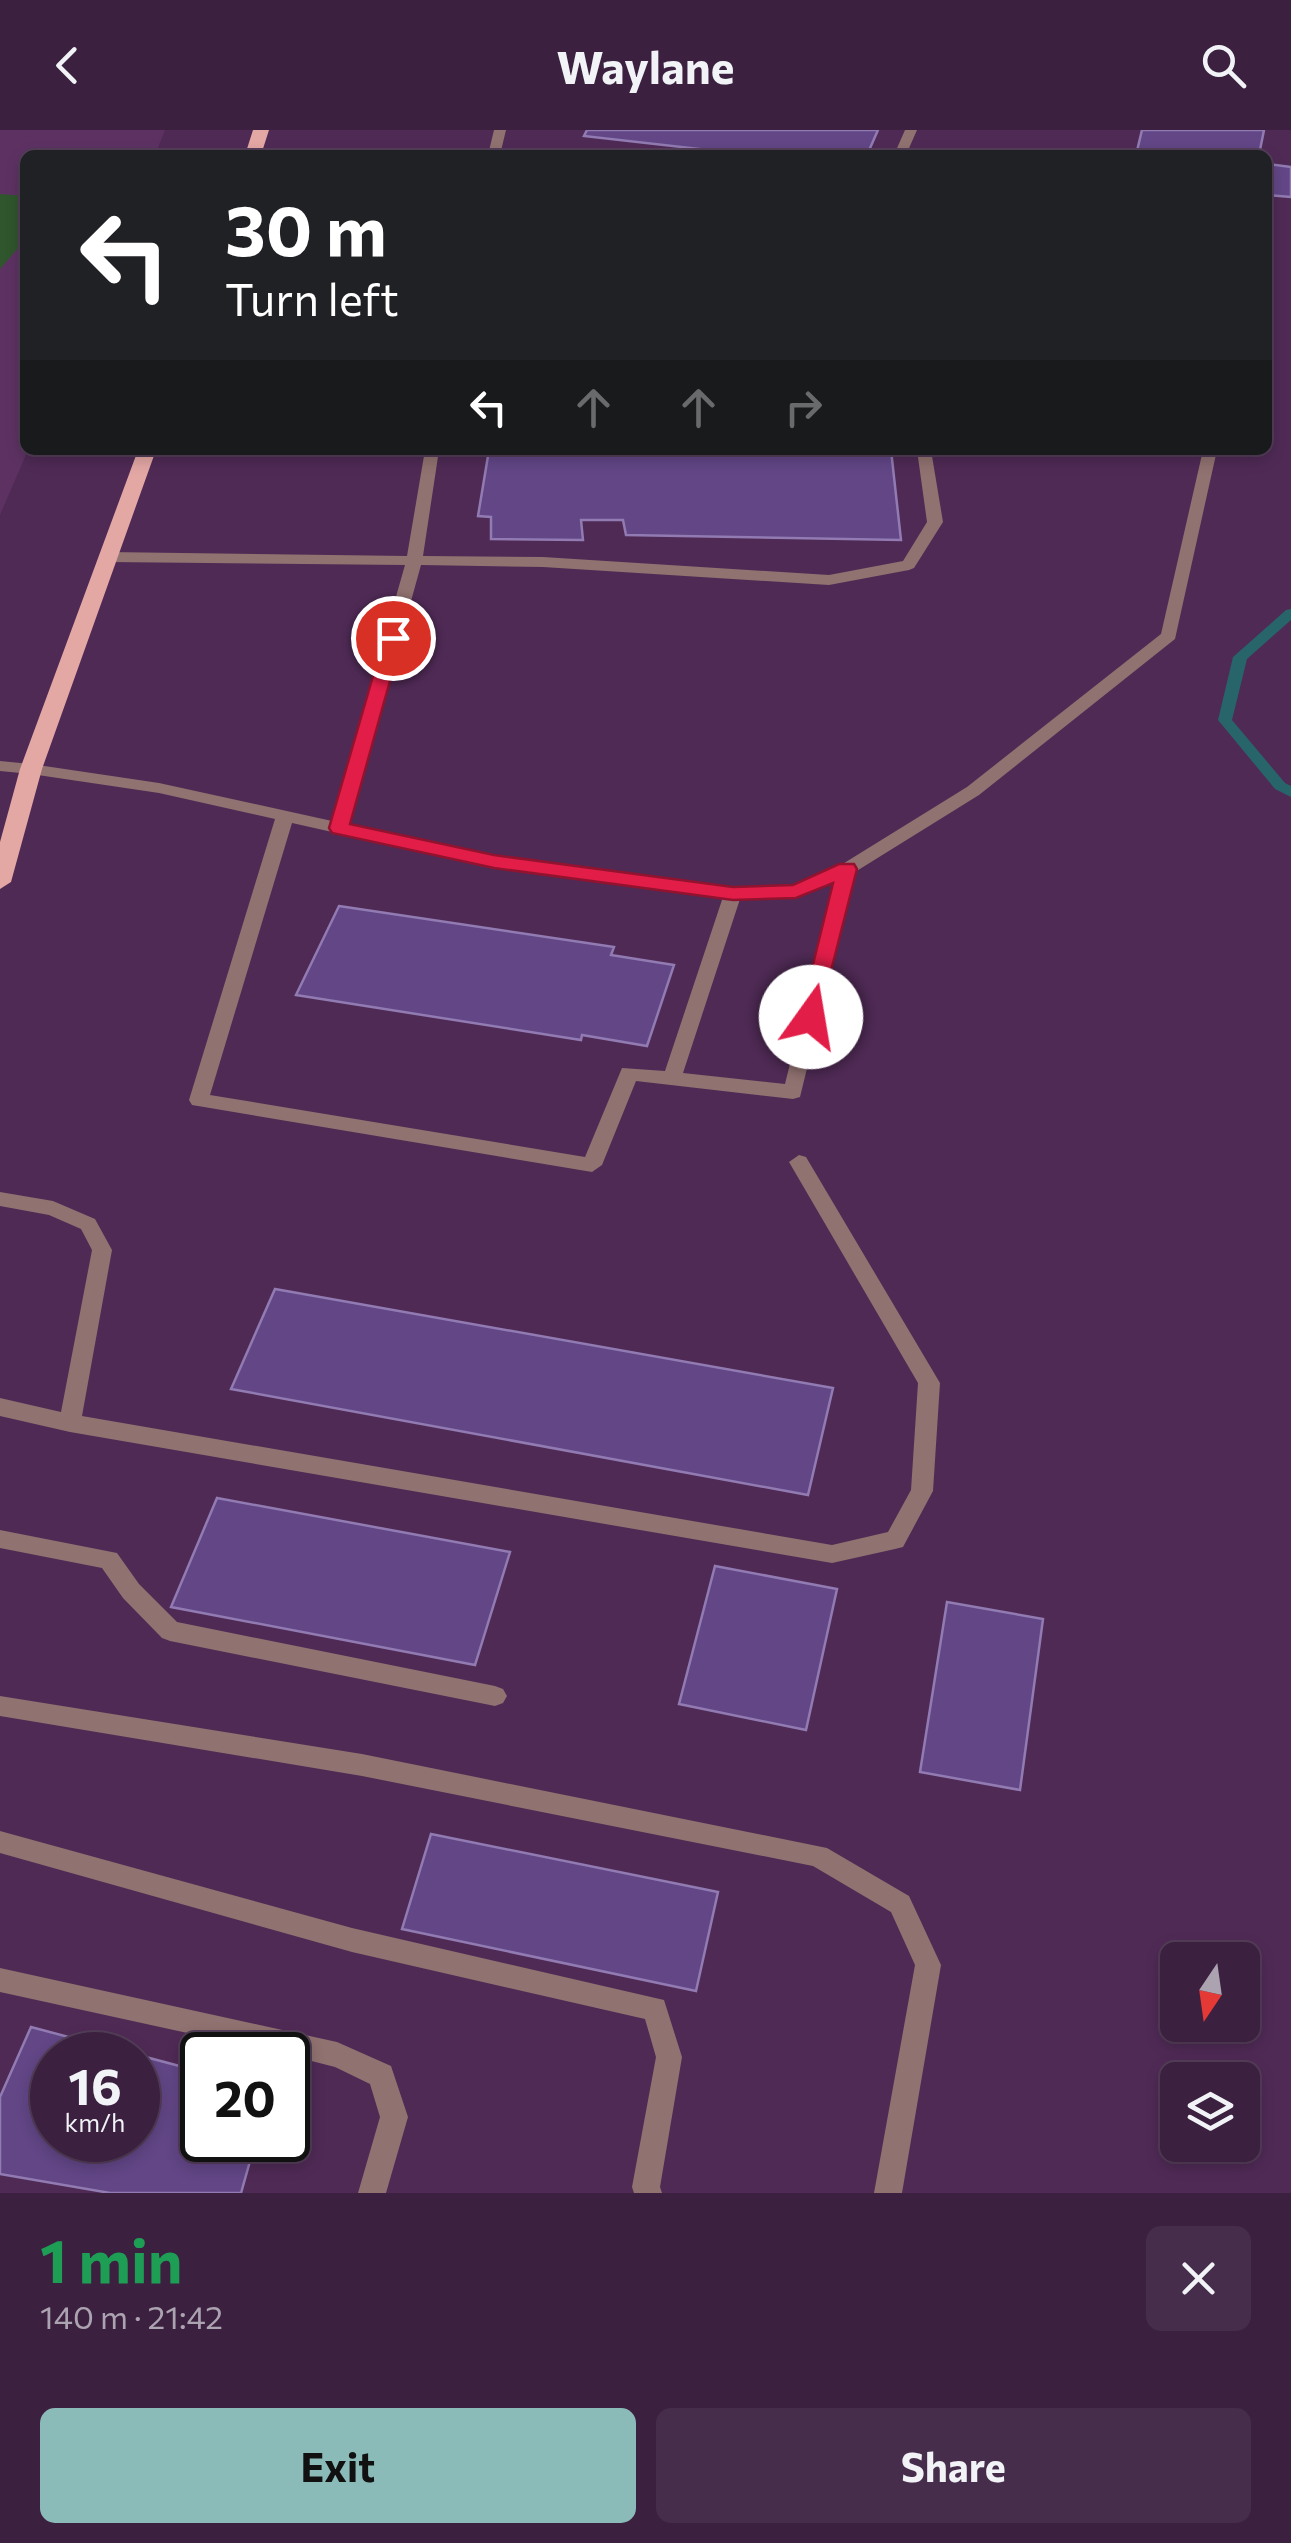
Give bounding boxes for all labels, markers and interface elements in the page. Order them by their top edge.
icon: back [40,38,95,93]
text: Waylane [556,38,735,93]
icon: search [1196,38,1251,93]
text: 30 m [225,185,387,270]
icon: left [60,190,190,320]
text: Turn left [225,270,399,325]
icon: left [461,380,516,435]
icon: ahead [566,380,621,435]
icon: ahead [671,380,726,435]
icon: right [776,380,831,435]
pin [351,596,436,681]
icon: arrive [366,611,421,666]
position arrow [759,965,863,1069]
north arrow [1160,1942,1260,2042]
map controls [1160,1942,1260,2162]
speed limit sign: 20 [180,2032,310,2162]
text: 16 [68,2054,122,2115]
button: layers [1160,2062,1260,2162]
text: km/h [65,2107,125,2137]
text: 1 min [40,2222,182,2295]
button: close [1146,2226,1251,2331]
text: 140 m · 21:42 [40,2296,223,2336]
button: Exit [40,2408,636,2523]
button: Share [656,2408,1251,2523]

